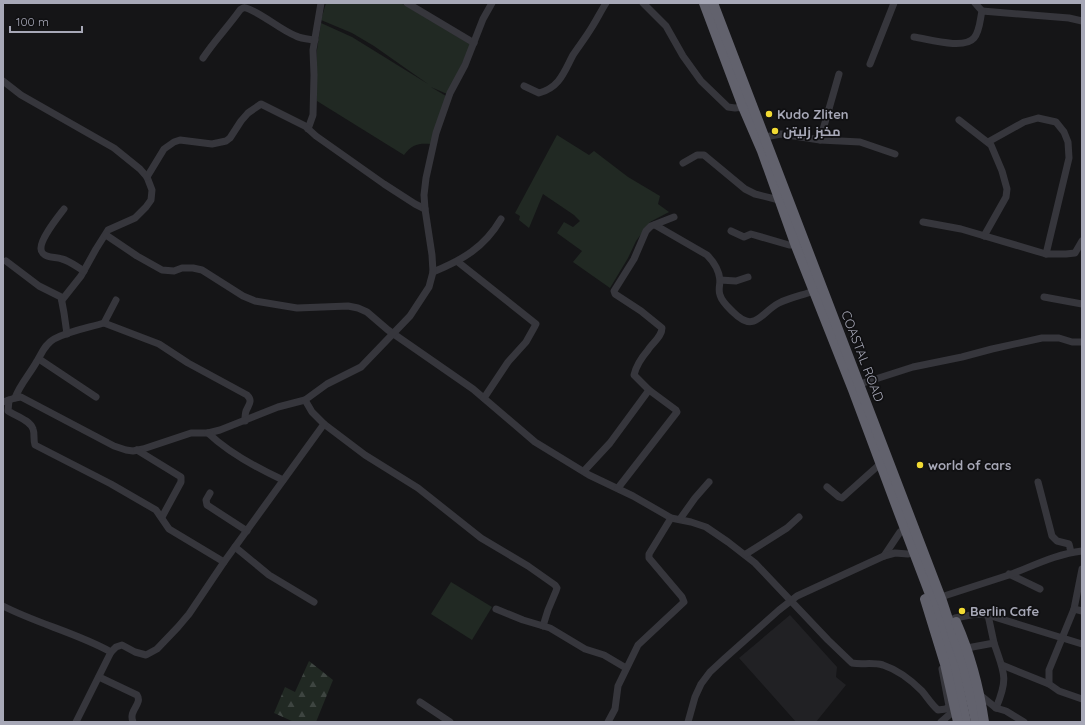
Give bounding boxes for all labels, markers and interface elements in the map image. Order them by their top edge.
scale bar [10,8,82,34]
text: 100 m [16,14,49,29]
place label: Kudo Zliten [777,106,849,122]
marker: Kudo Zliten [764,109,774,119]
place label: مخبز زليتن [783,123,841,140]
marker: مخبز زليتن [770,126,780,136]
street label: COASTAL ROAD [838,308,888,404]
place label: world of cars [928,457,1011,473]
marker: world of cars [915,460,925,470]
place label: Berlin Cafe [970,603,1039,619]
marker: Berlin Cafe [957,606,967,616]

